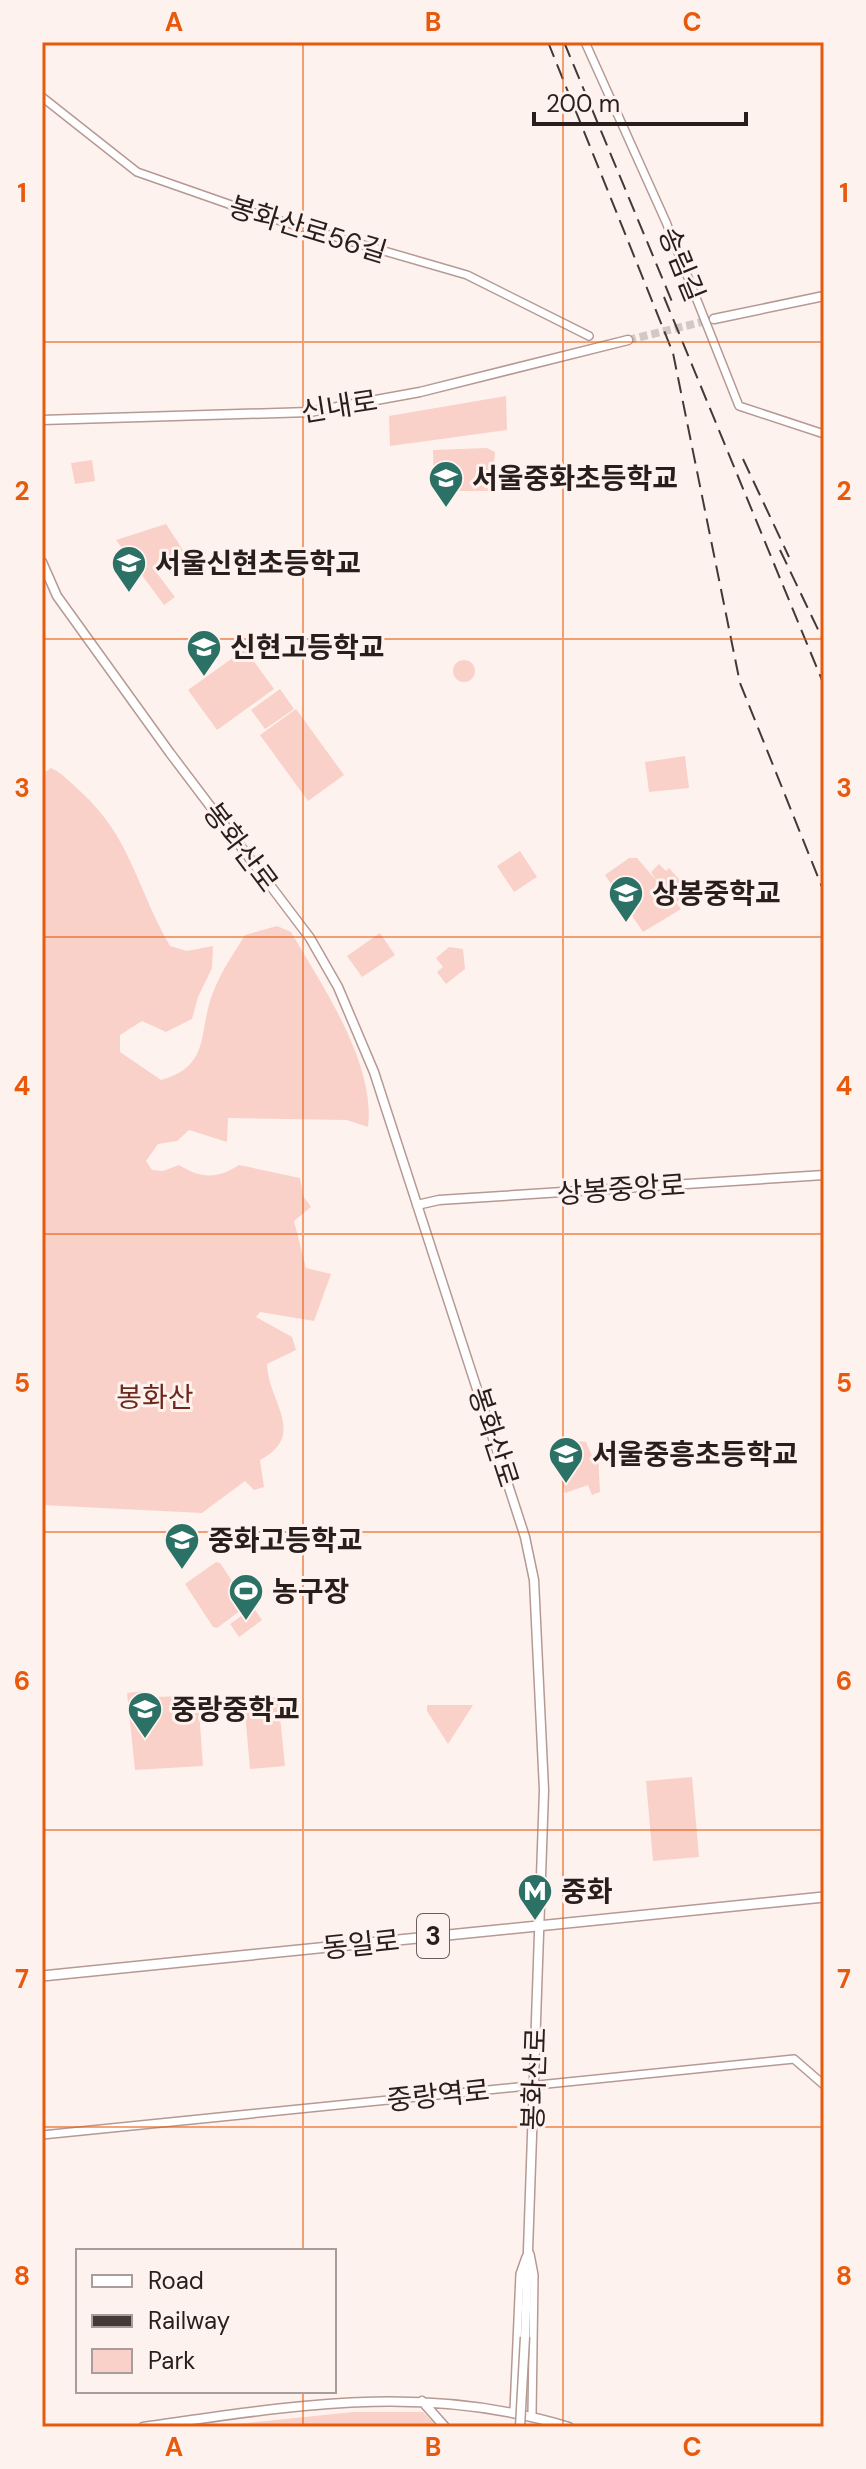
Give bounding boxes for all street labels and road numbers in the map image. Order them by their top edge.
street label: 봉화산로56길 [224,188,391,271]
street label: 송림길 [650,221,713,307]
street label: 신내로 [298,382,380,431]
street label: 봉화산로 [195,795,286,900]
street label: 상봉중앙로 [555,1167,687,1212]
street label: 봉화산로 [460,1382,527,1492]
road number: 3 [417,1914,449,1958]
street label: 동일로 [321,1922,401,1967]
street label: 봉화산로 [514,2027,555,2131]
street label: 중랑역로 [385,2072,491,2119]

